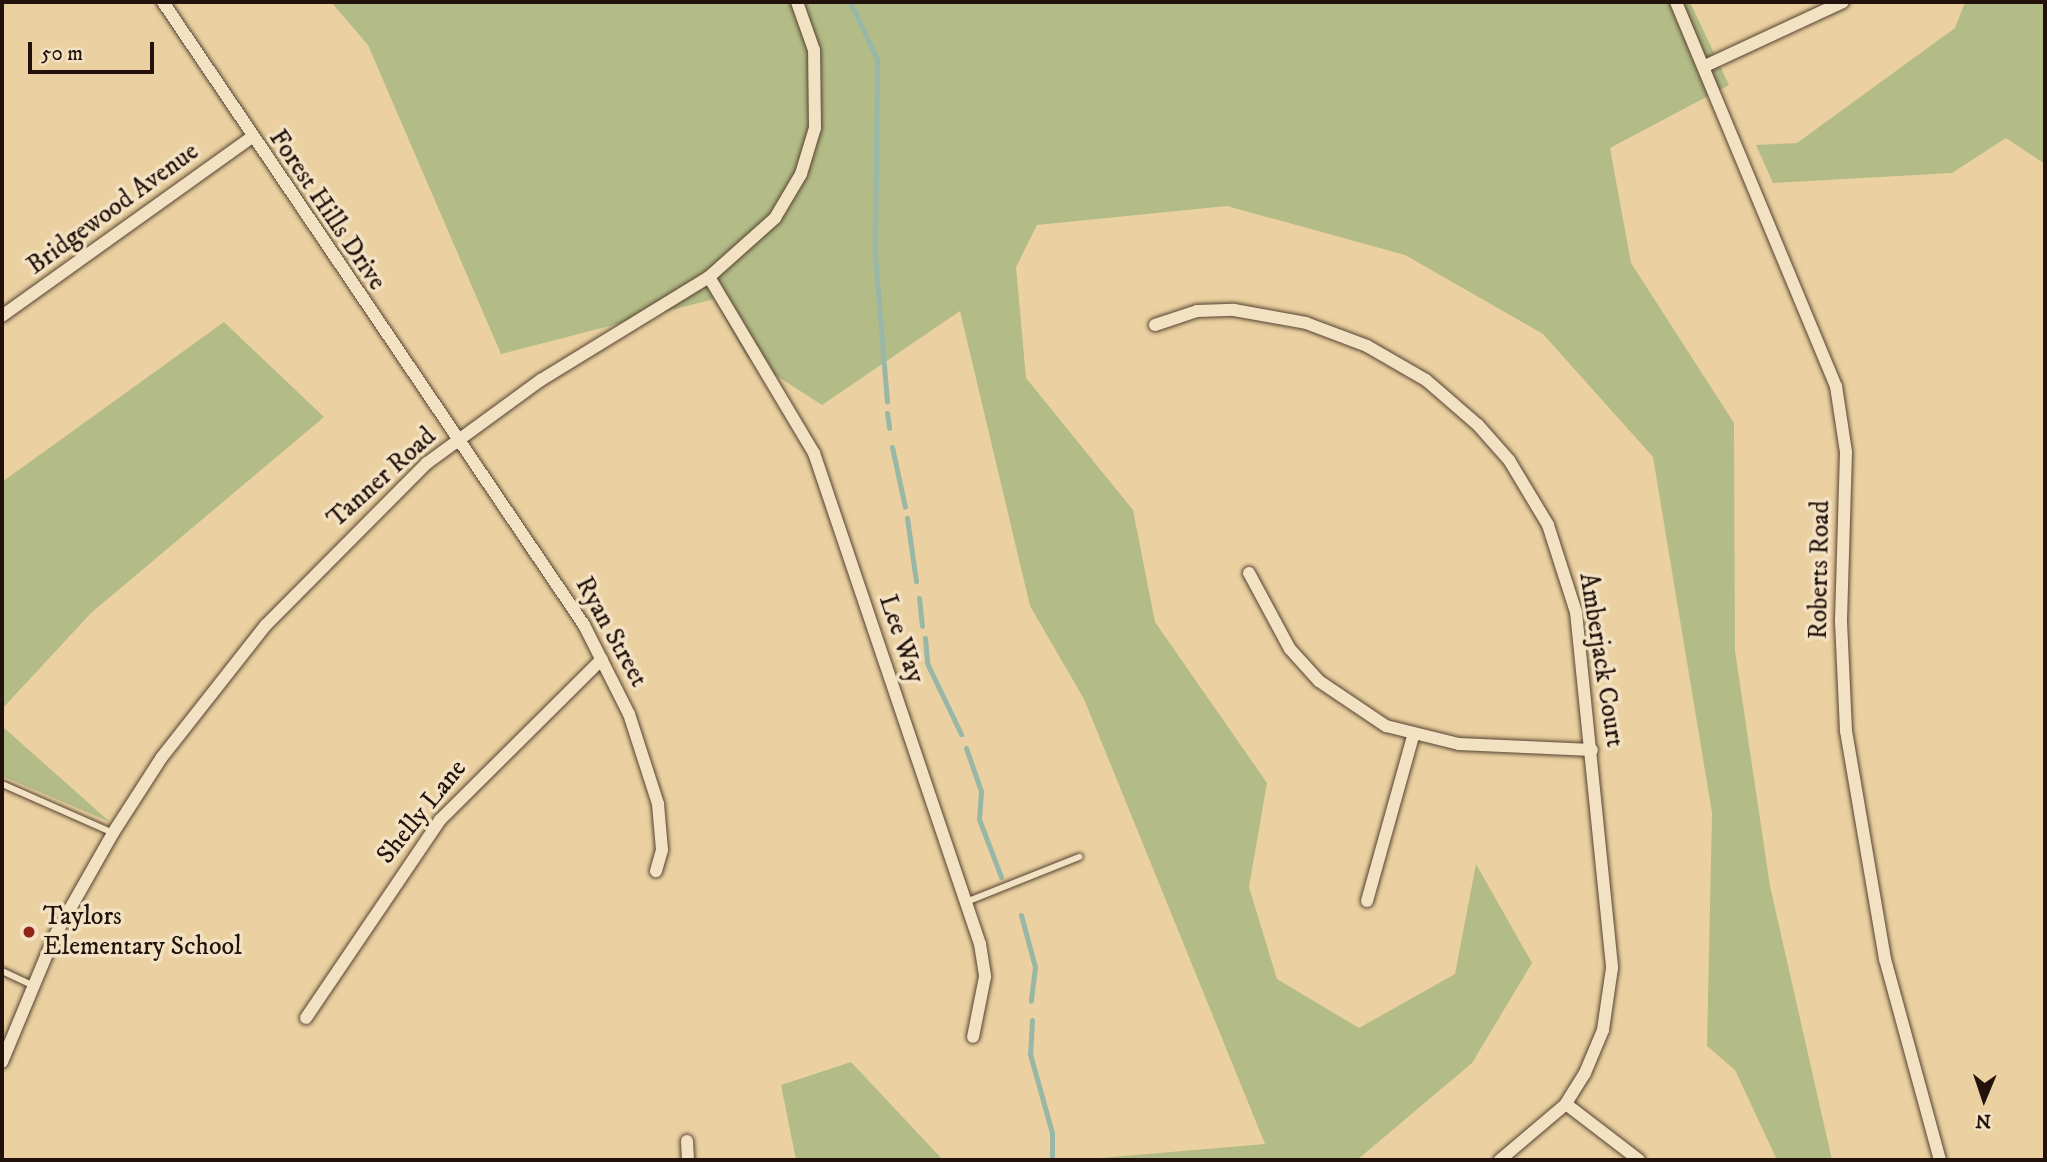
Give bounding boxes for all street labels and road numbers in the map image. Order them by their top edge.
street label: Forest Hills Drive [262,124,392,296]
street label: Bridgewood Avenue [21,136,205,282]
street label: Tanner Road [321,421,443,535]
street label: Roberts Road [1803,500,1837,640]
street label: Amberjack Court [1572,571,1630,749]
street label: Ryan Street [568,572,654,692]
street label: Lee Way [871,591,931,687]
street label: Shelly Lane [370,754,474,870]

